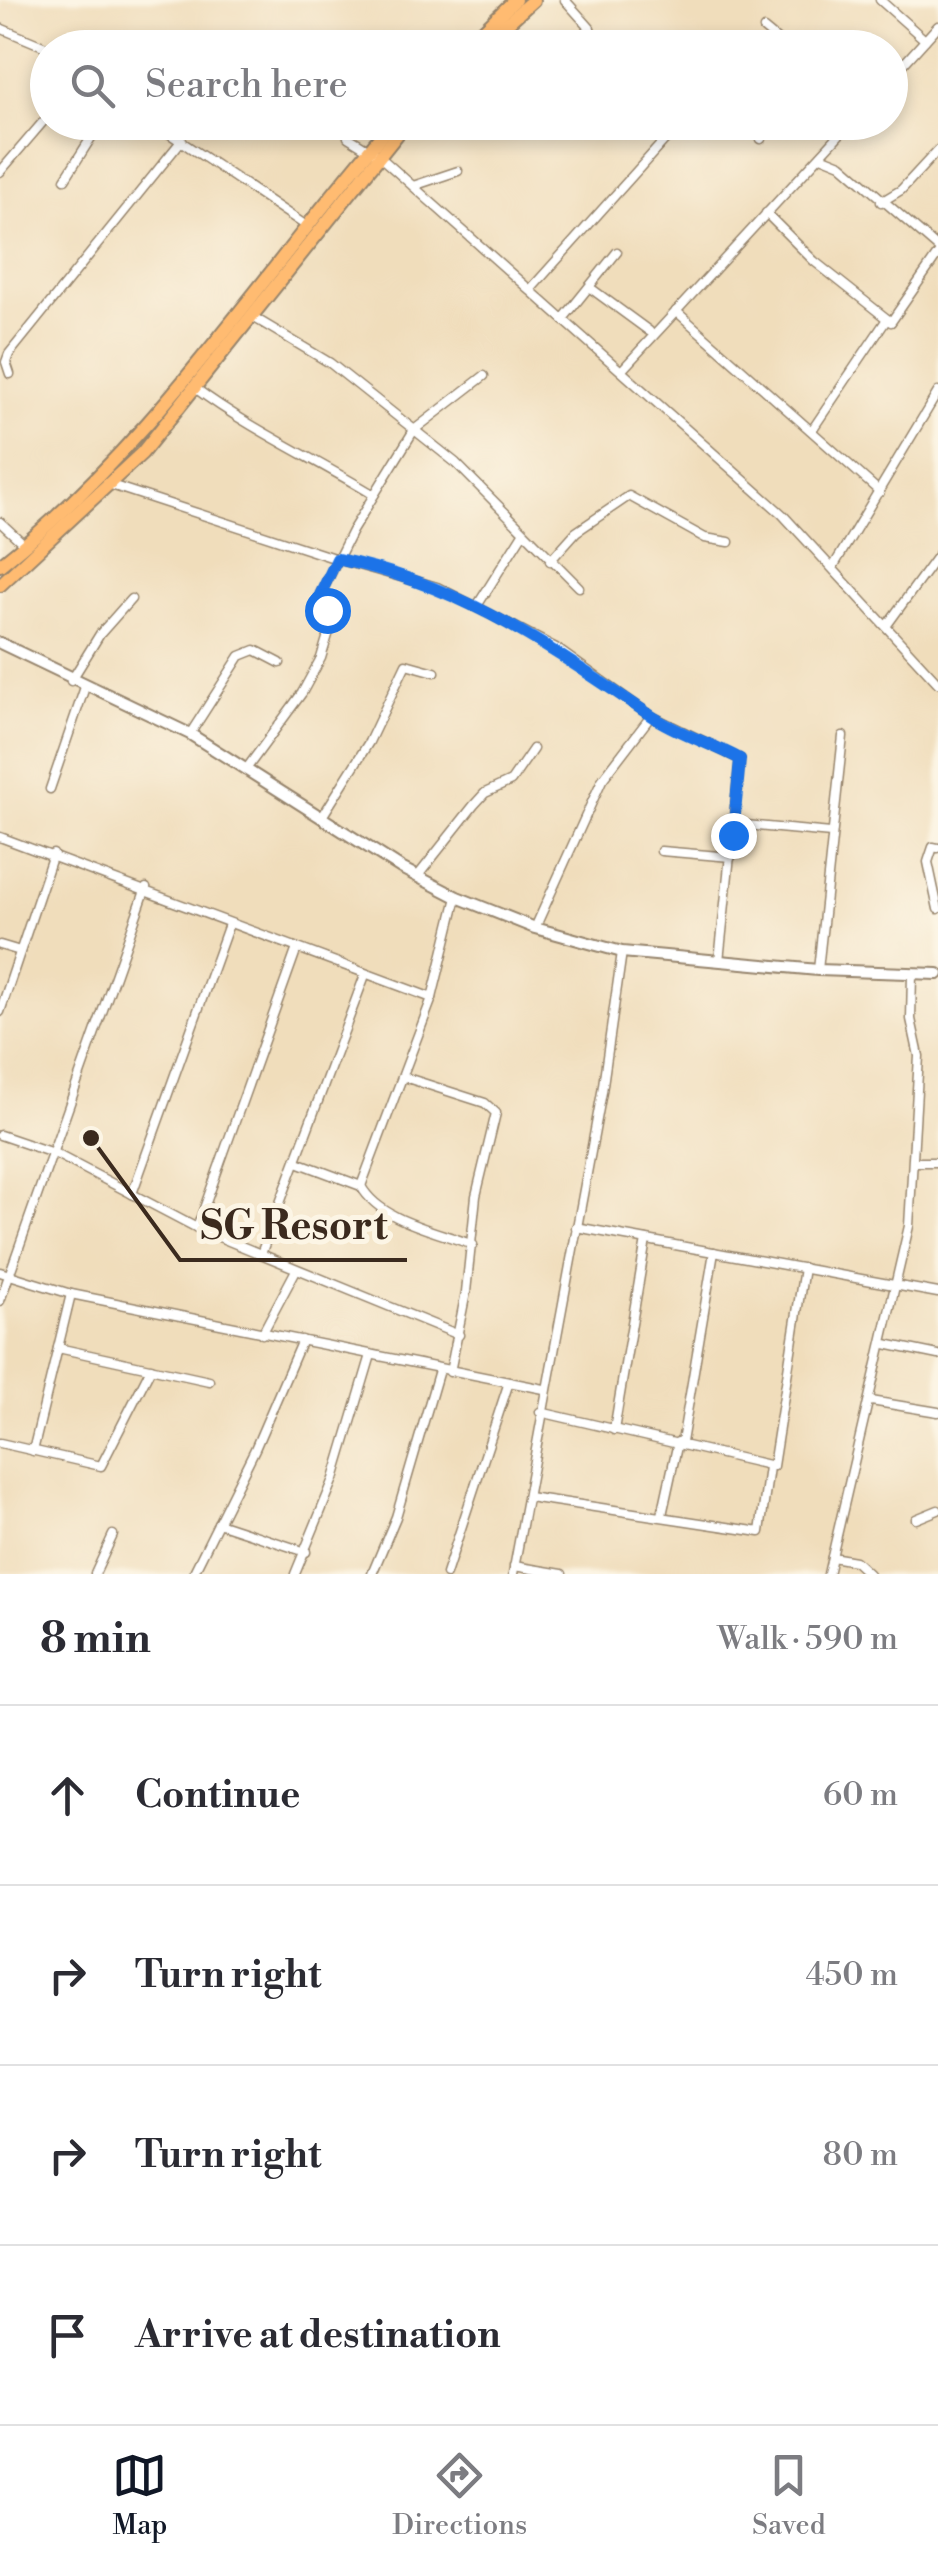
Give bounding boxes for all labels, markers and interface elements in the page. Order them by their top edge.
search box [30,30,908,140]
icon: search [65,58,120,113]
text: Search here [145,62,348,109]
route start [305,588,351,634]
route end [711,813,757,859]
callout: SG Resort [180,1190,407,1260]
text: SG Resort [200,1202,388,1252]
text: 8 min [40,1613,151,1666]
text: Walk · 590 m [717,1619,898,1659]
icon: ahead [40,1768,95,1823]
text: Continue [135,1772,300,1819]
text: 60 m [823,1775,898,1815]
icon: right [40,1948,95,2003]
text: Turn right [135,1952,321,1999]
text: 450 m [805,1955,898,1995]
icon: right [40,2128,95,2183]
text: Turn right [135,2132,321,2179]
text: 80 m [823,2135,898,2175]
icon: arrive [40,2308,95,2363]
text: Arrive at destination [135,2312,501,2359]
tab: Map [112,2448,167,2543]
tab: Directions [392,2448,527,2543]
tab: Saved [752,2448,826,2543]

